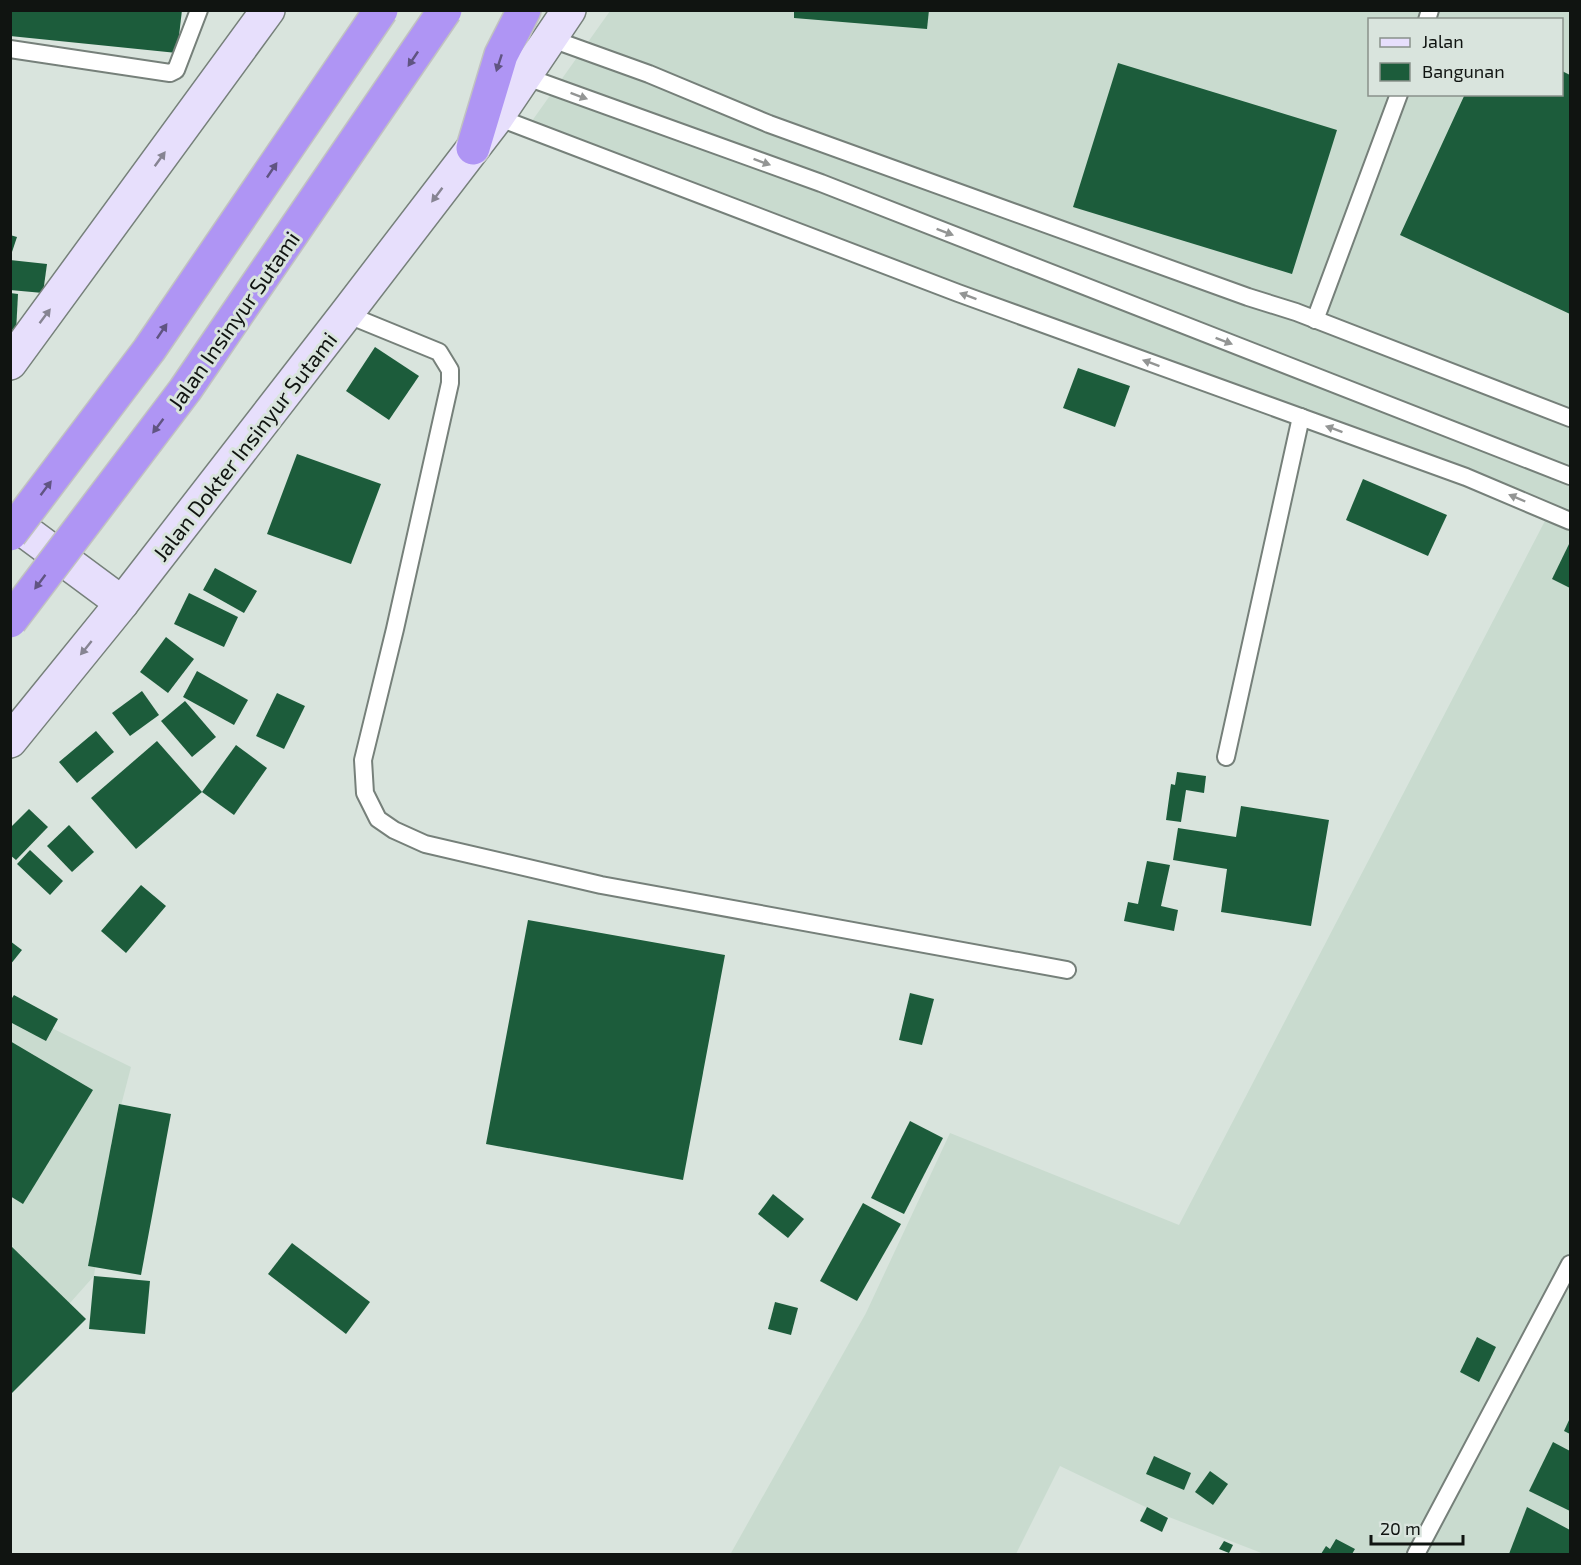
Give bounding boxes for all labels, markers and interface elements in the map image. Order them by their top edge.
legend [1368,18,1563,96]
text: Jalan [1422,30,1464,52]
one-way arrow [407,51,418,67]
one-way arrow [494,54,503,72]
text: Bangunan [1422,60,1505,82]
one-way arrow [570,92,588,101]
one-way arrow [154,151,166,166]
one-way arrow [754,158,772,168]
one-way arrow [266,162,277,178]
one-way arrow [432,187,444,202]
street label: Jalan Insinyur Sutami [162,226,304,414]
one-way arrow [936,227,954,237]
one-way arrow [958,291,976,301]
one-way arrow [39,309,51,324]
one-way arrow [156,324,168,340]
street label: Jalan Dokter Insinyur Sutami [147,326,341,566]
one-way arrow [1215,337,1233,346]
one-way arrow [1142,357,1160,367]
one-way arrow [152,419,164,434]
one-way arrow [1325,424,1343,434]
one-way arrow [39,480,51,495]
one-way arrow [1507,493,1525,503]
one-way arrow [34,574,46,590]
one-way arrow [80,641,92,656]
scale bar [1371,1508,1462,1546]
text: 20 m [1380,1517,1421,1539]

